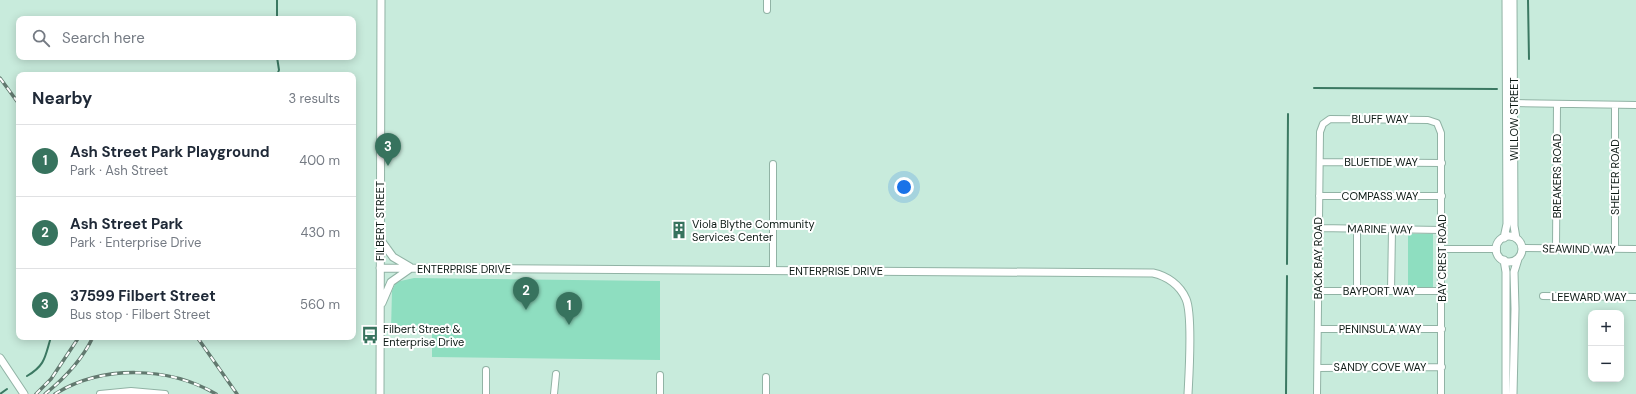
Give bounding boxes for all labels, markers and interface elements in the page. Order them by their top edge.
search box [16,16,356,60]
icon: search [30,27,52,49]
text: Search here [62,28,145,48]
street label: WILLOW STREET [1507,77,1521,161]
text: Nearby [32,87,92,109]
text: 3 results [288,90,340,107]
street label: BLUFF WAY [1352,112,1409,126]
pin: 3 [375,133,401,166]
street label: BREAKERS ROAD [1550,133,1564,218]
street label: SHELTER ROAD [1608,139,1622,215]
text: Ash Street Park Playground [70,142,269,162]
text: 1 [43,152,47,169]
text: 400 m [299,152,340,169]
street label: BLUETIDE WAY [1344,155,1418,169]
text: Park · Ash Street [70,162,168,179]
your location [894,177,914,197]
street label: FILBERT STREET [373,181,387,261]
street label: COMPASS WAY [1342,189,1419,203]
text: Ash Street Park [70,214,183,234]
street label: BAY CREST ROAD [1435,214,1449,302]
street label: BACK BAY ROAD [1311,216,1325,299]
place label: Viola Blythe Community Services Center [692,217,815,244]
building icon: Viola Blythe Community Services Center [669,220,689,240]
street label: MARINE WAY [1347,221,1413,237]
text: 2 [41,224,49,241]
text: 430 m [300,224,340,241]
text: Park · Enterprise Drive [70,234,201,251]
street label: SEAWIND WAY [1542,241,1616,257]
street label: ENTERPRISE DRIVE [417,262,511,276]
street label: ENTERPRISE DRIVE [789,264,883,278]
pin: 2 [513,277,539,310]
street label: BAYPORT WAY [1343,284,1416,298]
text: 37599 Filbert Street [70,286,216,306]
street label: LEEWARD WAY [1551,290,1627,304]
pin: 1 [556,292,582,325]
text: 3 [41,296,49,313]
text: 560 m [300,296,340,313]
text: Bus stop · Filbert Street [70,306,210,323]
map controls [1588,310,1624,382]
button: + [1588,310,1624,346]
place label: Filbert Street & Enterprise Drive [383,322,464,349]
street label: PENINSULA WAY [1339,322,1422,336]
bus stop icon: Filbert Street & Enterprise Drive [360,325,380,345]
button: − [1588,346,1624,382]
street label: SANDY COVE WAY [1334,360,1427,374]

